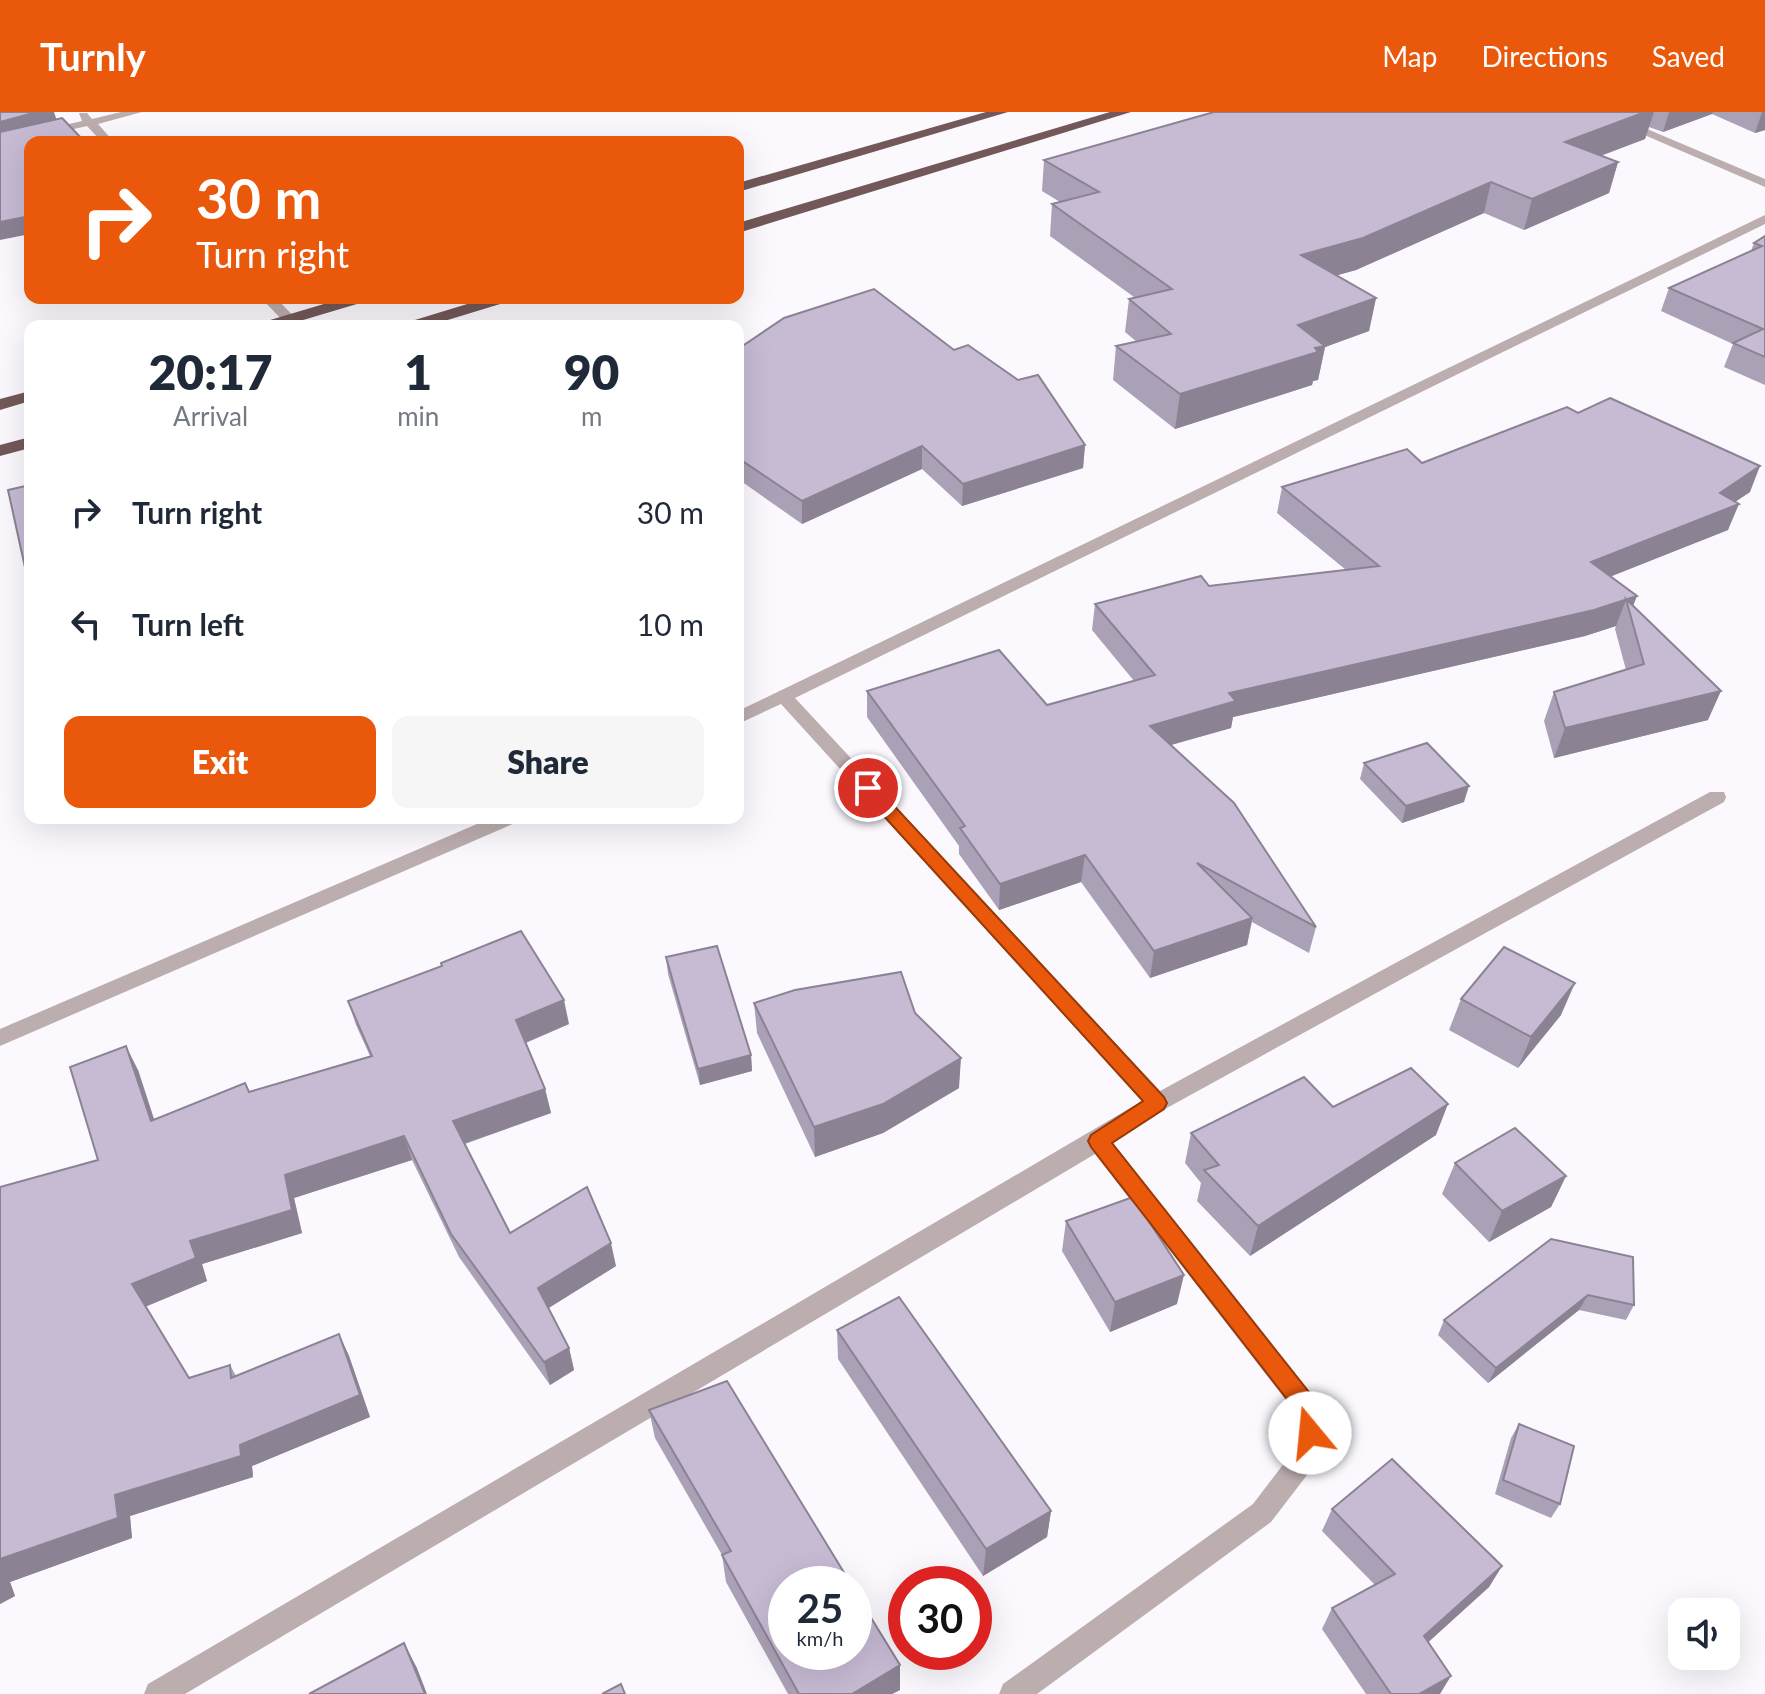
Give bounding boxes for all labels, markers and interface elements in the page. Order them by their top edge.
text: Turnly [40,33,146,79]
text: Map [1382,39,1437,73]
text: Directions [1481,39,1608,73]
text: Saved [1652,39,1725,73]
text: 30 m [196,164,321,231]
icon: right [64,168,168,272]
text: Turn right [196,232,349,276]
text: 20:17 [149,343,273,400]
text: 1 [404,343,432,400]
text: 90 [564,343,619,400]
text: Arrival [173,400,248,432]
text: min [397,400,439,432]
text: m [581,400,602,432]
icon: right [64,490,108,534]
text: Turn right [132,494,262,530]
text: 30 m [637,494,704,530]
icon: left [64,602,108,646]
text: Turn left [132,606,244,642]
text: 10 m [637,606,704,642]
button: Exit [64,716,376,808]
button: Share [392,716,704,808]
pin [834,754,902,822]
icon: arrive [846,766,890,810]
position arrow [1268,1391,1352,1475]
speed limit sign: 30 [888,1566,992,1670]
text: 25 [797,1584,843,1632]
map controls [1668,1598,1740,1670]
button: sound [1668,1598,1740,1670]
text: km/h [797,1626,843,1650]

